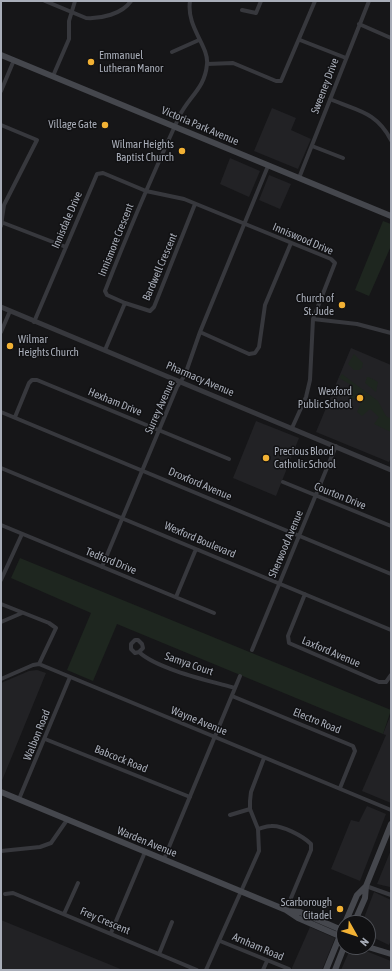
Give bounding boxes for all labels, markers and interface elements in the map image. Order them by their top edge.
place label: Emmanuel Lutheran Manor [99,49,163,75]
street label: Sweeney Drive [308,56,342,116]
marker: Emmanuel Lutheran Manor [86,57,96,67]
street label: Victoria Park Avenue [159,104,241,148]
place label: Village Gate [48,118,97,132]
marker: Village Gate [100,120,110,130]
place label: Wilmar Heights Baptist Church [112,138,174,164]
marker: Wilmar Heights Baptist Church [177,146,187,156]
street label: Innisdale Drive [49,189,85,251]
street label: Innismore Crescent [95,202,137,278]
street label: Inniswood Drive [271,220,335,258]
street label: Bardwell Crescent [140,231,180,303]
place label: Church of St. Jude [296,292,334,318]
marker: Church of St. Jude [337,300,347,310]
place label: Wilmar Heights Church [18,333,79,359]
marker: Wilmar Heights Church [5,341,15,351]
street label: Pharmacy Avenue [164,359,236,399]
street label: Surrey Avenue [142,378,178,436]
street label: Hexham Drive [86,385,144,419]
place label: Wexford Public School [298,385,352,411]
marker: Wexford Public School [355,393,365,403]
place label: Precious Blood Catholic School [274,445,336,471]
marker: Precious Blood Catholic School [261,453,271,463]
street label: Droxford Avenue [166,465,234,503]
street label: Courton Drive [312,480,368,512]
street label: Sherwood Avenue [266,508,306,580]
street label: Wexford Boulevard [162,519,238,561]
street label: Tedford Drive [84,545,138,577]
street label: Laxford Avenue [300,634,362,670]
street label: Samya Court [163,650,215,678]
street label: Wayne Avenue [169,704,229,738]
street label: Electro Road [291,705,343,737]
street label: Walbon Road [21,708,53,762]
street label: Babcock Road [92,742,150,776]
street label: Warden Avenue [115,824,179,860]
place label: Scarborough Citadel [281,896,332,922]
marker: Scarborough Citadel [335,904,345,914]
street label: Frey Crescent [78,905,132,937]
north arrow [336,915,376,955]
street label: Arnham Road [230,930,286,964]
text: N [358,936,371,948]

